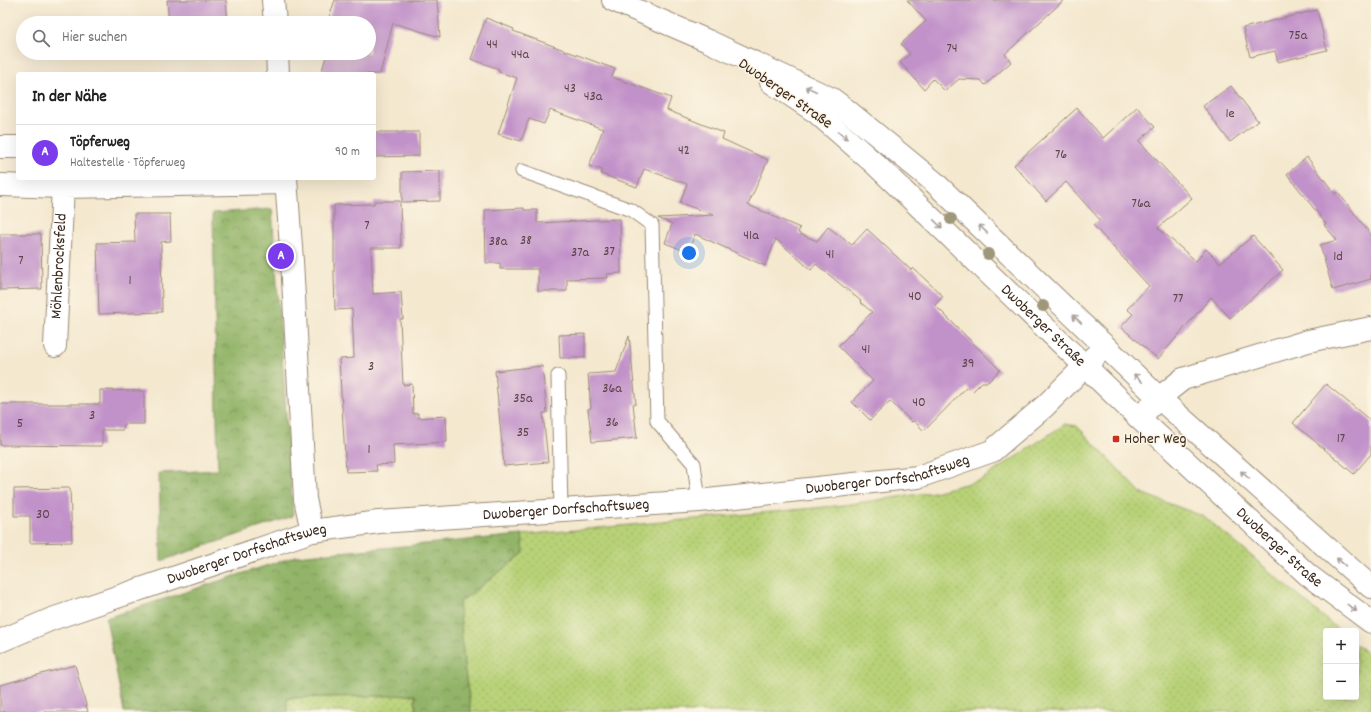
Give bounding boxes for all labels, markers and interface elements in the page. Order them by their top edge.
search box [16,16,376,60]
house number: 75a [1289,26,1308,46]
icon: search [30,27,52,49]
text: Hier suchen [62,27,127,49]
house number: 44 [486,35,498,55]
house number: 74 [946,39,958,59]
house number: 44a [511,45,530,65]
street label: Dwoberger Straße [733,53,837,135]
house number: 43 [564,79,576,99]
one-way arrow [805,85,817,92]
text: In der Nähe [32,86,107,110]
house number: 43a [584,87,603,107]
house number: 1e [1225,104,1235,124]
one-way arrow [837,131,848,140]
text: Töpferweg [70,132,130,154]
house number: 42 [678,141,690,161]
text: A [41,143,49,162]
text: 90 m [335,143,360,162]
house number: 76 [1055,145,1067,165]
text: Haltestelle · Töpferweg [70,154,185,173]
house number: 76a [1132,194,1151,214]
street label: Möhlenbrocksfeld [45,213,73,320]
house number: 7 [364,216,370,236]
one-way arrow [933,219,943,229]
one-way arrow [978,224,988,234]
house number: 41a [743,226,759,246]
house number: 38 [520,231,532,251]
house number: 38a [489,232,508,252]
pin: A [268,241,294,271]
house number: 37 [603,242,615,262]
house number: 37a [571,243,589,263]
your location [679,243,699,263]
house number: 41 [826,245,834,265]
house number: 1d [1333,247,1343,267]
house number: 7 [18,251,24,271]
house number: 1 [128,271,132,291]
street label: Dwoberger Straße [995,279,1091,372]
house number: 40 [908,287,922,307]
house number: 77 [1173,289,1183,309]
one-way arrow [1072,314,1082,324]
house number: 41 [862,340,870,360]
house number: 39 [962,354,974,374]
house number: 3 [368,357,374,377]
one-way arrow [1133,373,1143,383]
house number: 36a [602,379,622,399]
house number: 35a [513,389,533,409]
house number: 40 [912,393,926,413]
house number: 3 [89,406,95,426]
house number: 36 [605,413,619,433]
house number: 5 [17,414,23,434]
house number: 35 [517,423,529,443]
place label: Hoher Weg [1124,428,1187,451]
house number: 17 [1337,429,1345,449]
marker: Hoher Weg [1111,434,1121,444]
house number: 1 [367,440,371,460]
street label: Dwoberger Dorfschaftsweg [804,448,973,501]
one-way arrow [1239,471,1250,480]
street label: Dwoberger Dorfschaftsweg [482,493,650,527]
street label: Dwoberger Straße [1231,502,1327,593]
house number: 30 [36,505,50,525]
street label: Dwoberger Dorfschaftsweg [164,518,328,591]
one-way arrow [1337,558,1347,567]
one-way arrow [1347,604,1358,613]
map controls [1323,628,1359,700]
button: + [1323,628,1359,664]
button: − [1323,664,1359,700]

